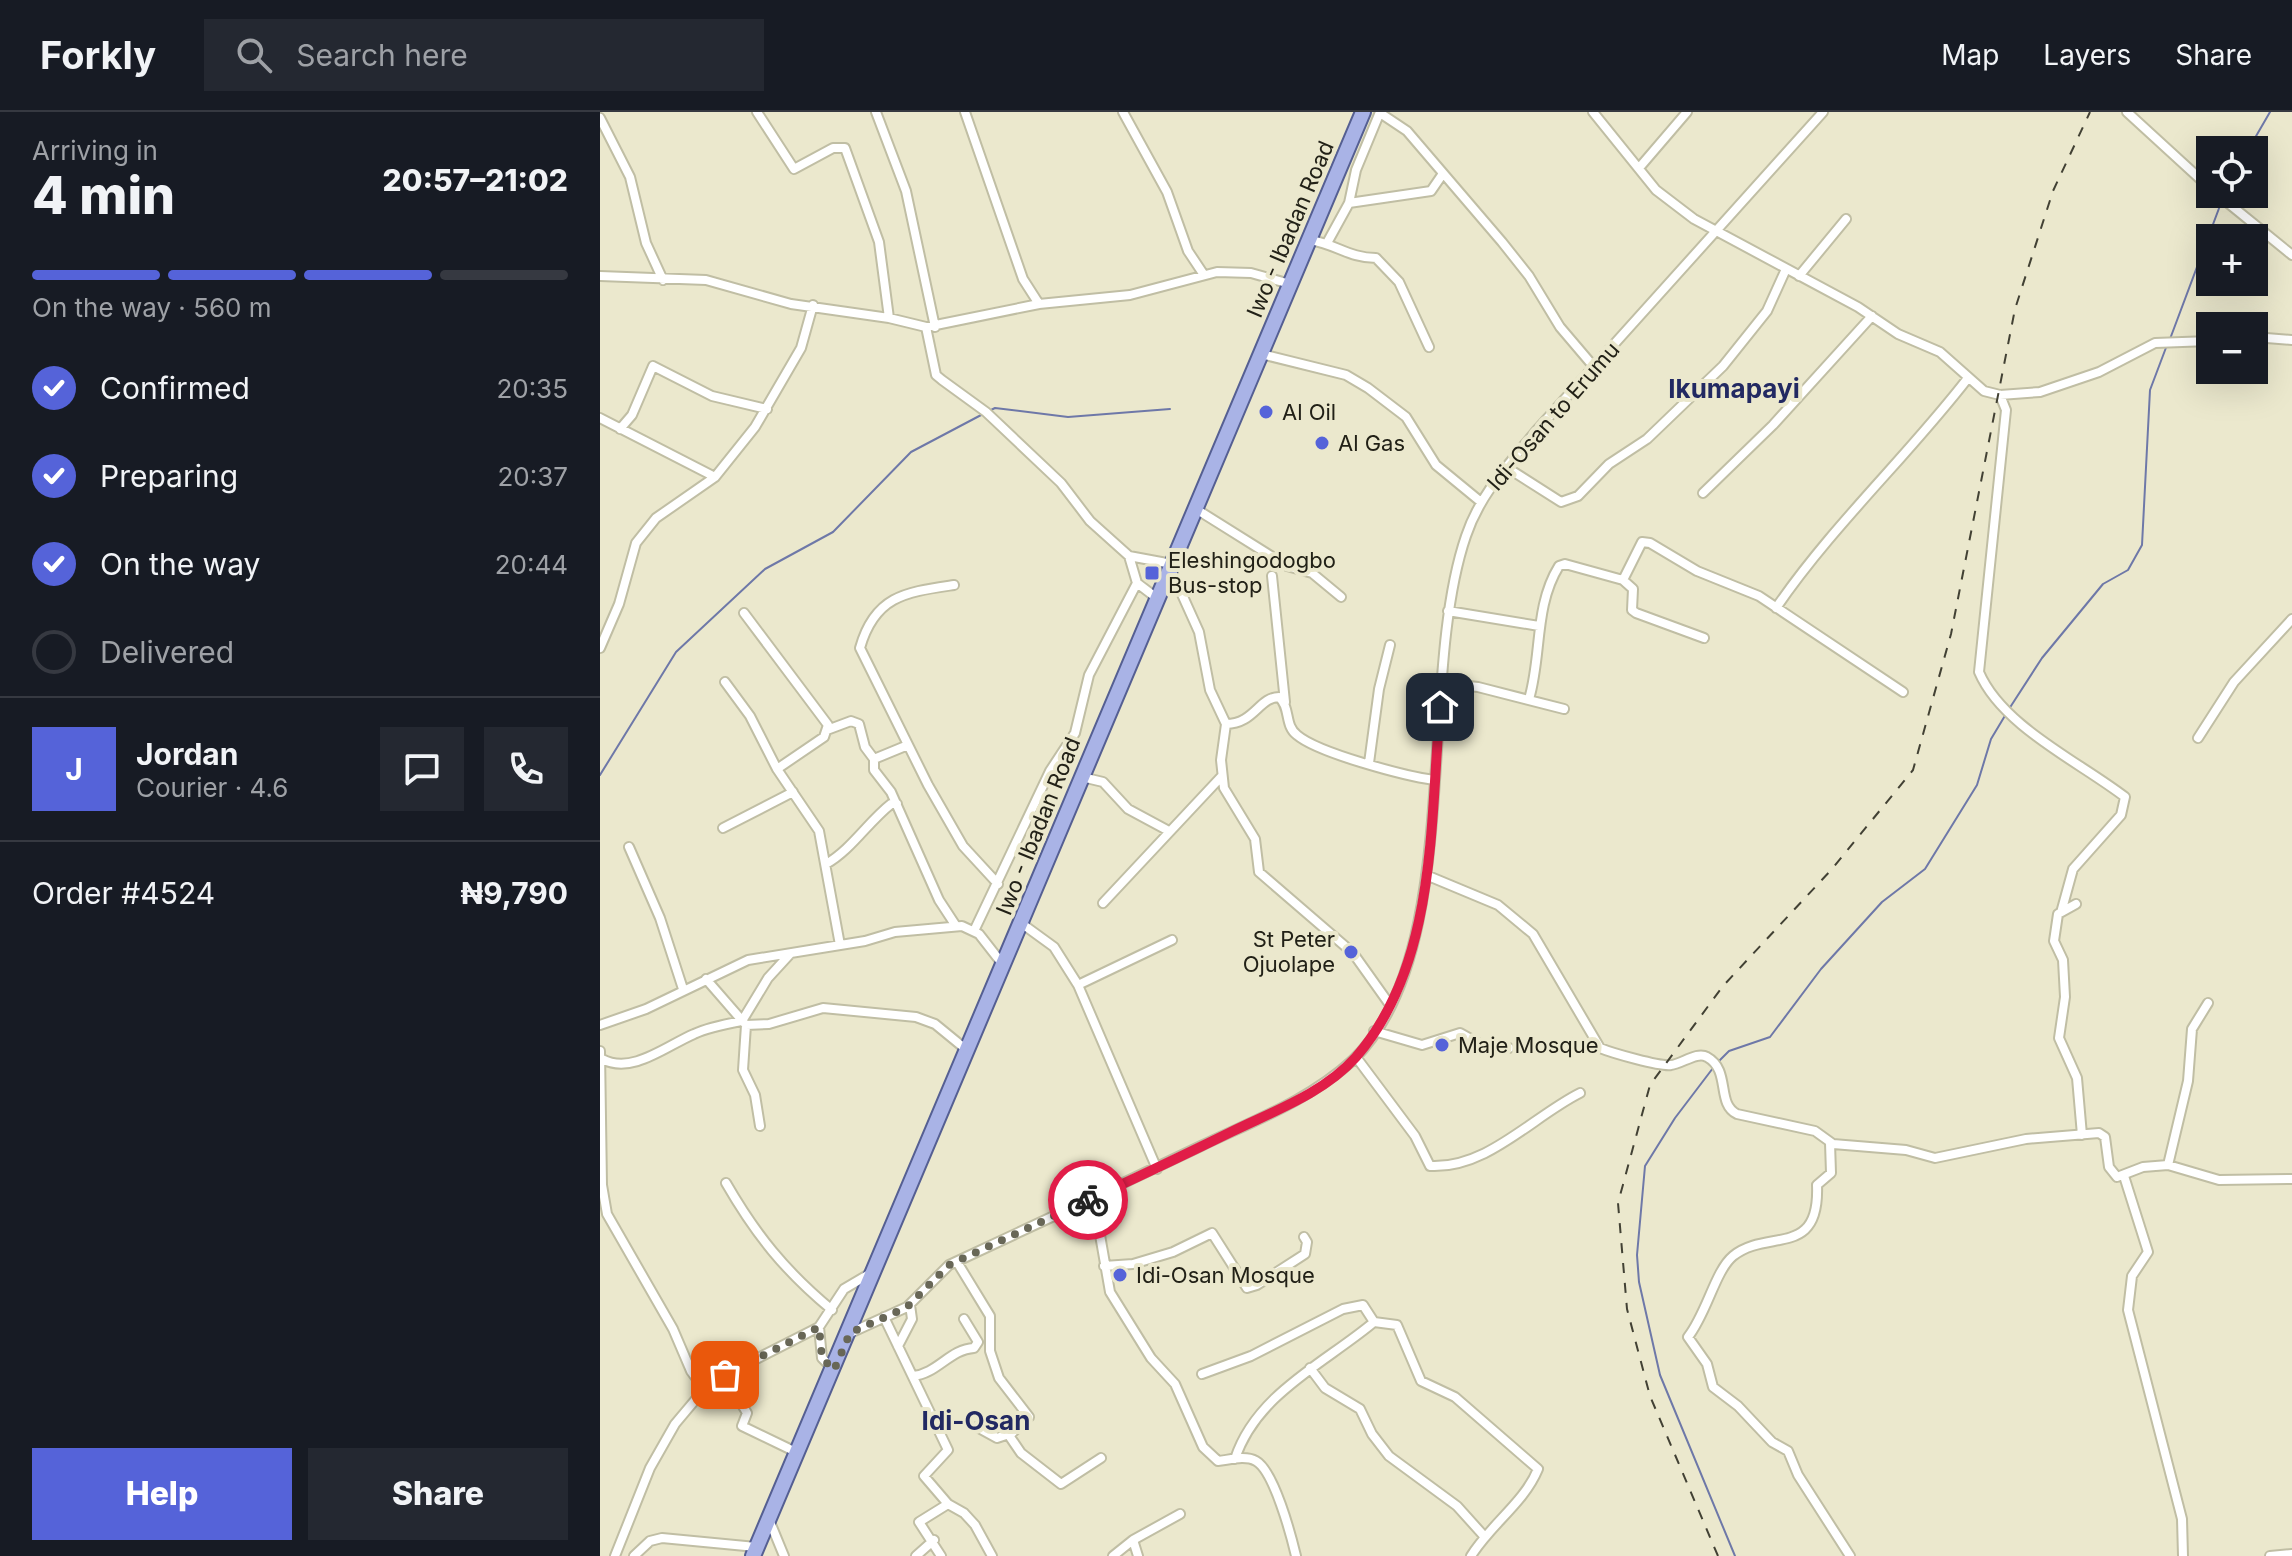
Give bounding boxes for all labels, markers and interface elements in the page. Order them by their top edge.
search box [204,19,764,91]
text: Forkly [40,32,156,78]
icon: search [232,33,276,77]
text: Search here [296,37,468,73]
text: Map [1941,38,1999,72]
text: Layers [2043,38,2131,72]
text: Share [2175,38,2252,72]
text: Arriving in [32,135,158,166]
map controls [2196,136,2268,384]
button: locate [2196,136,2268,208]
street label: Iwo - Ibadan Road [1241,137,1339,321]
text: 20:57–21:02 [383,162,568,198]
text: 4 min [32,164,175,227]
button: + [2196,224,2268,296]
text: On the way · 560 m [32,292,272,323]
button: − [2196,312,2268,384]
street label: Idi-Osan to Erumu [1482,337,1624,495]
icon: check [32,366,76,410]
text: Confirmed [100,370,250,406]
text: 20:35 [496,373,568,404]
district label: Ikumapayi [1668,373,1800,404]
place label: Al Oil [1282,399,1336,425]
marker: Al Oil [1257,403,1275,421]
place label: Al Gas [1338,430,1405,456]
marker: Al Gas [1313,434,1331,452]
icon: check [32,454,76,498]
text: Preparing [100,458,238,494]
text: 20:37 [497,461,568,492]
icon: check [32,542,76,586]
text: On the way [100,546,260,582]
place label: Eleshingodogbo Bus-stop [1168,547,1336,598]
text: 20:44 [495,549,568,580]
marker: Eleshingodogbo Bus-stop [1143,564,1161,582]
text: Delivered [100,634,234,670]
pin [1406,673,1474,741]
icon: home [1418,685,1462,729]
button: chat [380,727,464,811]
button: phone [484,727,568,811]
street label: Iwo - Ibadan Road [991,733,1085,919]
text: Jordan [136,736,238,772]
text: J [65,751,83,787]
text: Courier · 4.6 [136,772,288,803]
text: Order #4524 [32,875,215,911]
text: ₦9,790 [461,875,568,911]
place label: St Peter Ojuolape [1243,926,1335,977]
marker: St Peter Ojuolape [1342,943,1360,961]
place label: Maje Mosque [1458,1032,1599,1058]
marker: Maje Mosque [1433,1036,1451,1054]
courier [1048,1160,1128,1240]
icon: bike [1066,1178,1110,1222]
place label: Idi-Osan Mosque [1136,1262,1315,1288]
marker: Idi-Osan Mosque [1111,1266,1129,1284]
pin [691,1341,759,1409]
icon: bag [703,1353,747,1397]
district label: Idi-Osan [922,1405,1030,1436]
button: Help [32,1448,292,1540]
button: Share [308,1448,568,1540]

